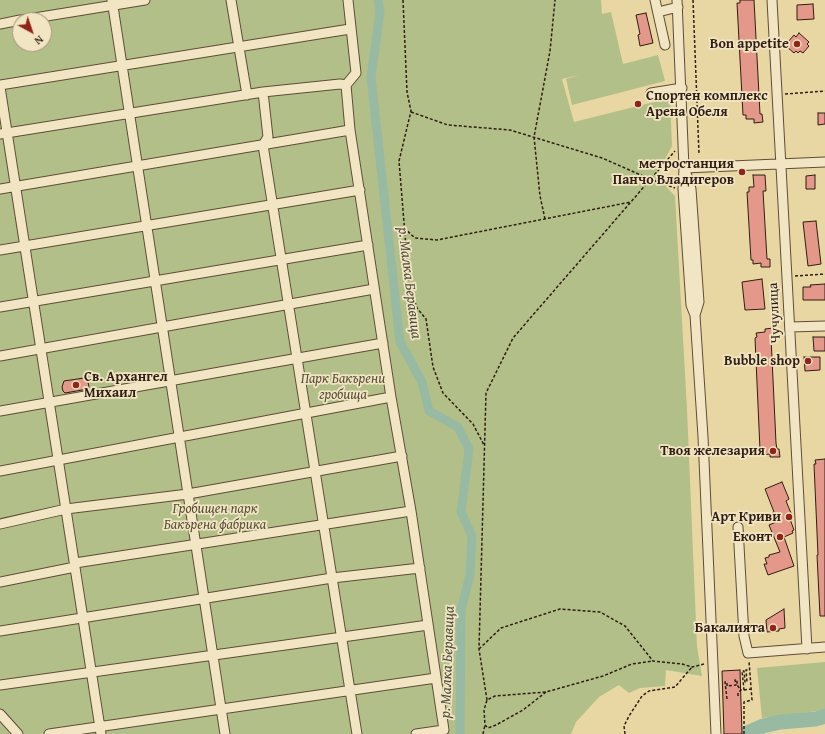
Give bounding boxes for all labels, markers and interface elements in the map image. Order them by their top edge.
north arrow [12,12,52,52]
text: N [31,32,47,49]
place label: Bon appetite [710,36,789,52]
marker: Bon appetite [792,39,802,49]
place label: Спортен комплекс Арена Обеля [646,88,768,120]
marker: Спортен комплекс Арена Обеля [633,99,643,109]
place label: метростанция Панчо Владигеров [613,156,734,188]
marker: метростанция Панчо Владигеров [737,167,747,177]
water label: р. Малка Беравица [393,226,425,340]
street label: Чучулица [765,282,785,344]
place label: Bubble shop [724,353,800,369]
marker: Bubble shop [803,356,813,366]
place label: Св. Архангел Михаил [84,369,168,402]
park label: Парк Бакърени гробища [301,371,385,404]
marker: Св. Архангел Михаил [71,380,81,390]
place label: Твоя железария [660,443,765,459]
marker: Твоя железария [768,446,778,456]
park label: Гробищен парк Бакърена фабрика [164,501,266,534]
place label: Арт Криви [711,509,781,525]
marker: Арт Криви [784,512,794,522]
place label: Еконт [733,529,772,545]
marker: Еконт [775,532,785,542]
water label: р. Малка Беравица [437,606,459,718]
place label: Бакалията [695,620,765,636]
marker: Бакалията [768,623,778,633]

